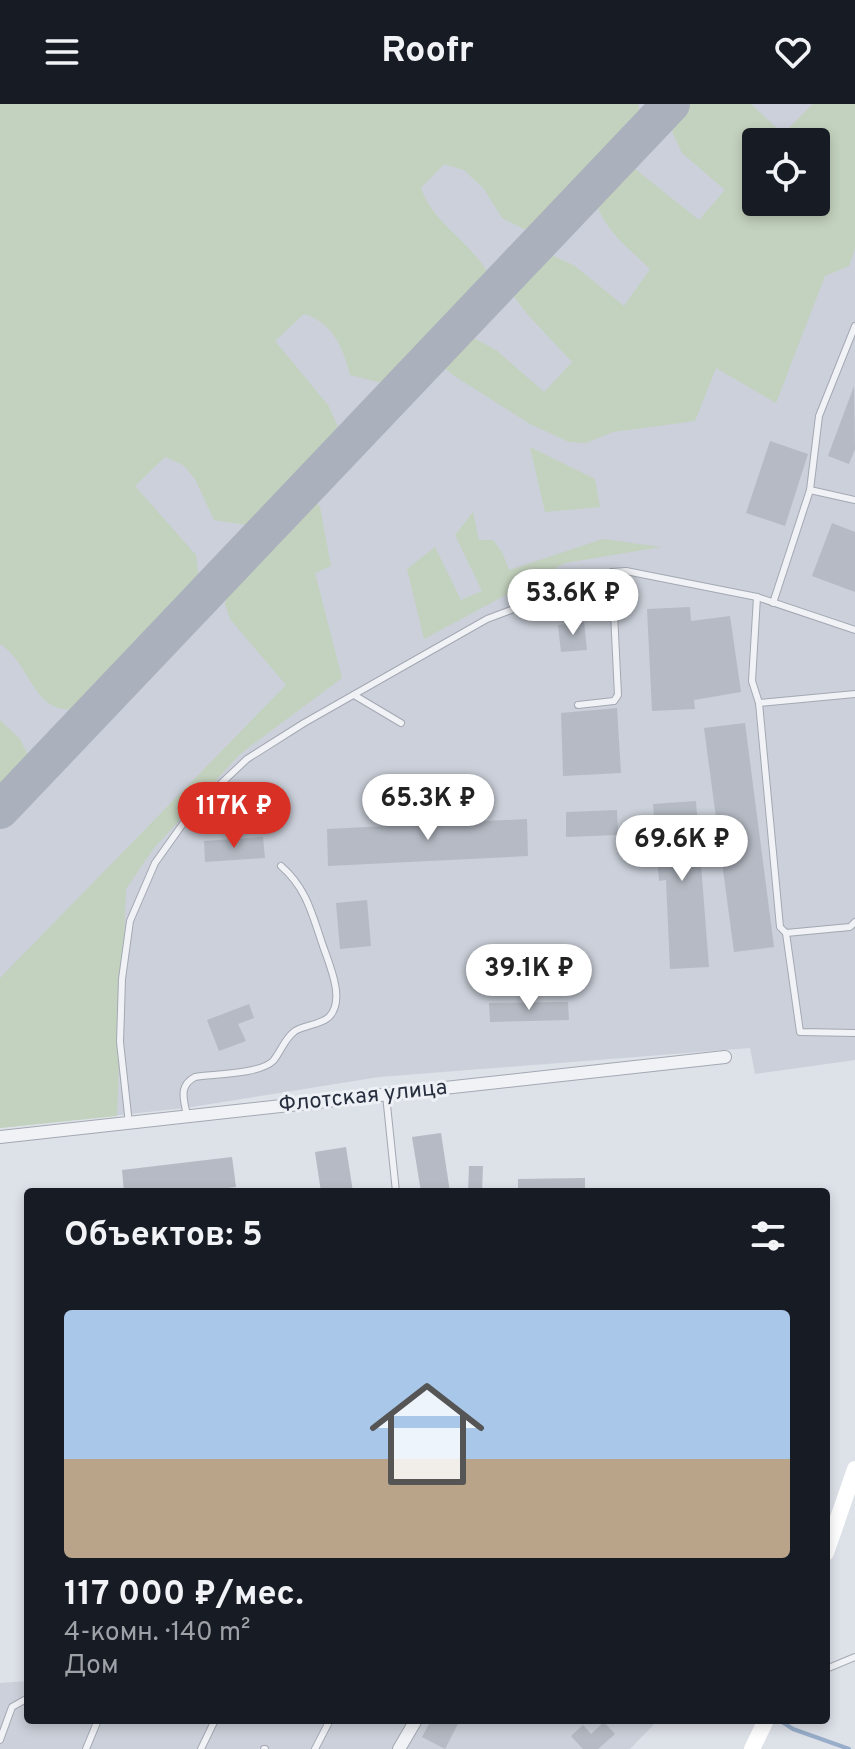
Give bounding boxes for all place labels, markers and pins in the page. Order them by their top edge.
pin: 53.6K ₽ [499,569,647,637]
pin: 65.3K ₽ [354,774,502,842]
pin: 117K ₽ [169,782,299,850]
pin: 69.6K ₽ [608,815,756,883]
pin: 39.1K ₽ [455,944,603,1012]

